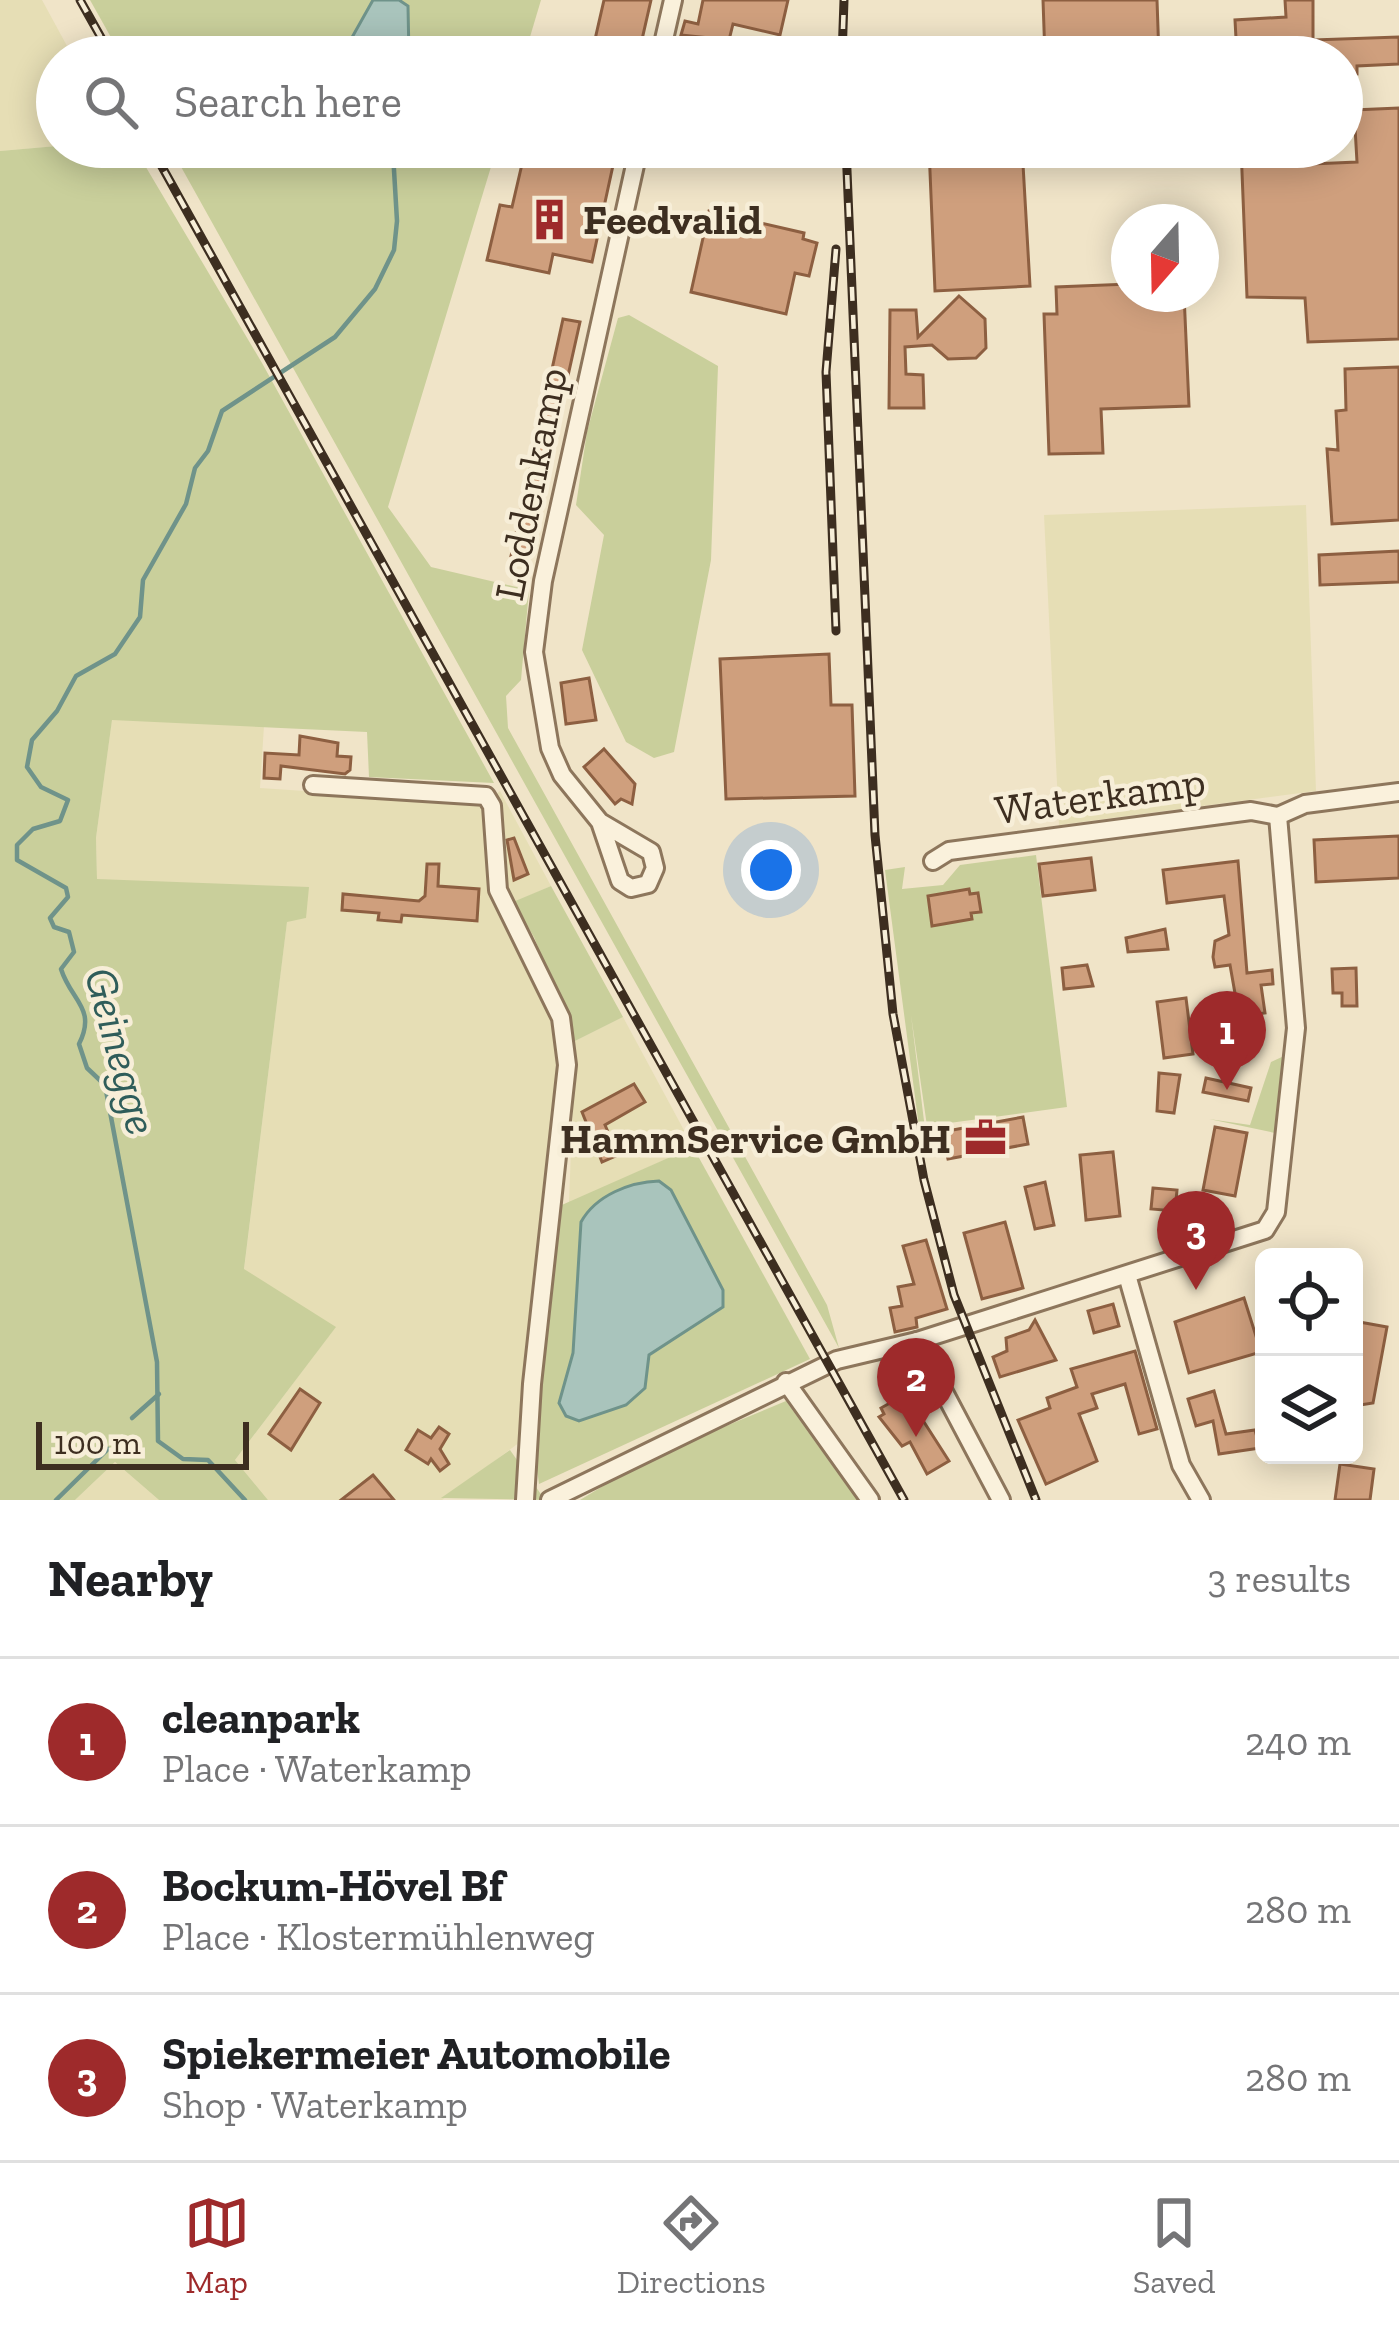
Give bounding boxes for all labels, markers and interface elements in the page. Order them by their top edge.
search box [36,36,1363,168]
icon: search [78,69,144,135]
text: Search here [174,75,402,129]
place label: Feedvalid [583,194,762,245]
building icon: Feedvalid [526,196,572,242]
north arrow [1111,204,1219,312]
street label: Loddenkamp [483,363,578,605]
street label: Waterkamp [992,756,1209,835]
your location [741,840,801,900]
water label: Geinegge [73,962,169,1141]
pin: 1 [1188,991,1266,1090]
place label: HammService GmbH [560,1113,951,1164]
office icon: HammService GmbH [962,1115,1008,1161]
pin: 3 [1157,1191,1235,1290]
map controls [1255,1248,1363,1464]
button: locate [1255,1248,1363,1356]
pin: 2 [877,1338,955,1437]
button: layers [1255,1356,1363,1464]
scale bar [36,1416,249,1469]
text: 100 m [54,1423,141,1462]
text: Nearby [48,1548,213,1609]
text: 3 results [1207,1555,1351,1602]
text: cleanpark [162,1691,360,1745]
text: 1 [79,1718,95,1765]
text: 240 m [1245,1718,1351,1765]
text: Place · Waterkamp [162,1745,472,1792]
text: Bockum-Hövel Bf [162,1859,504,1913]
text: 2 [77,1886,97,1933]
text: 280 m [1245,1886,1351,1933]
text: Place · Klostermühlenweg [162,1913,595,1960]
text: Spiekermeier Automobile [162,2027,671,2081]
text: 3 [77,2054,97,2101]
text: 280 m [1245,2054,1351,2101]
text: Shop · Waterkamp [162,2081,468,2128]
tab: Map [184,2190,250,2301]
tab: Directions [617,2190,766,2301]
tab: Saved [1133,2190,1215,2301]

